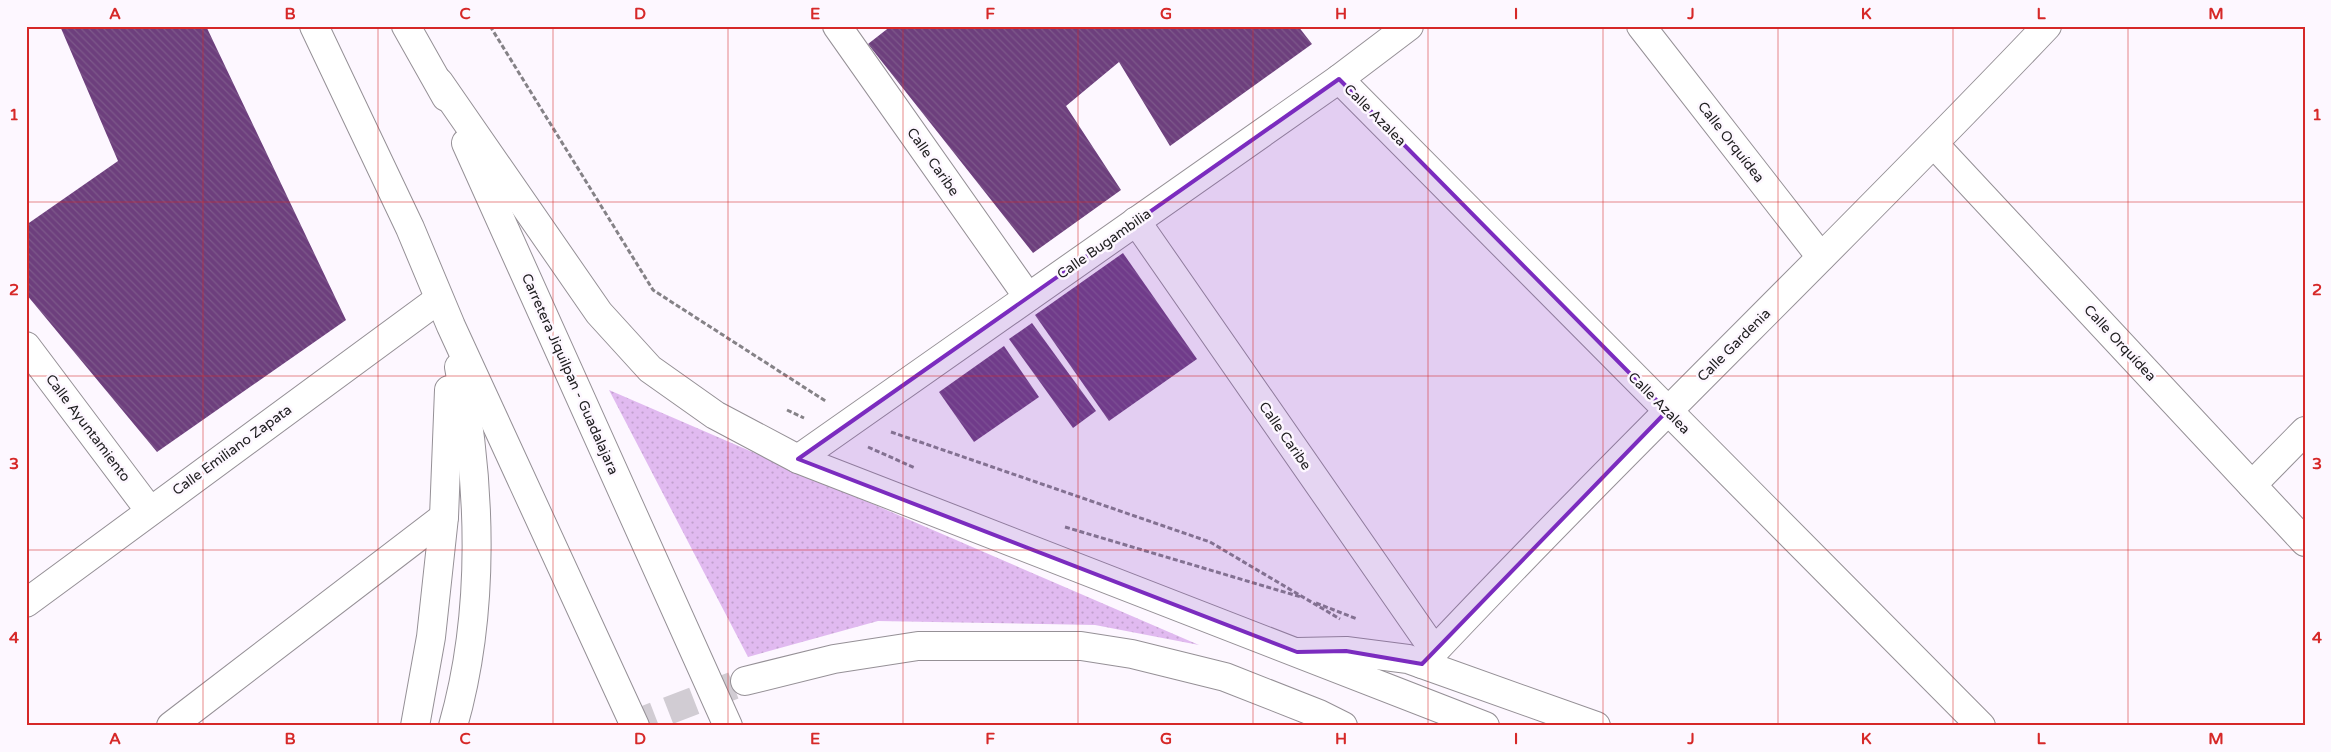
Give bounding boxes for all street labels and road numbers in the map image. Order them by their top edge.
street label: Calle Azalea [1340,80,1410,150]
street label: Calle Orquídea [1694,98,1768,186]
street label: Calle Caribe [903,125,963,199]
street label: Calle Bugambilia [1054,205,1154,283]
street label: Carretera Jiquilpan - Guadalajara [518,271,622,477]
street label: Calle Orquídea [2080,301,2160,385]
street label: Calle Gardenia [1694,305,1774,385]
street label: Calle Azalea [1624,368,1694,438]
street label: Calle Ayuntamiento [42,371,134,485]
street label: Calle Caribe [1255,399,1315,473]
street label: Calle Emiliano Zapata [169,401,295,499]

